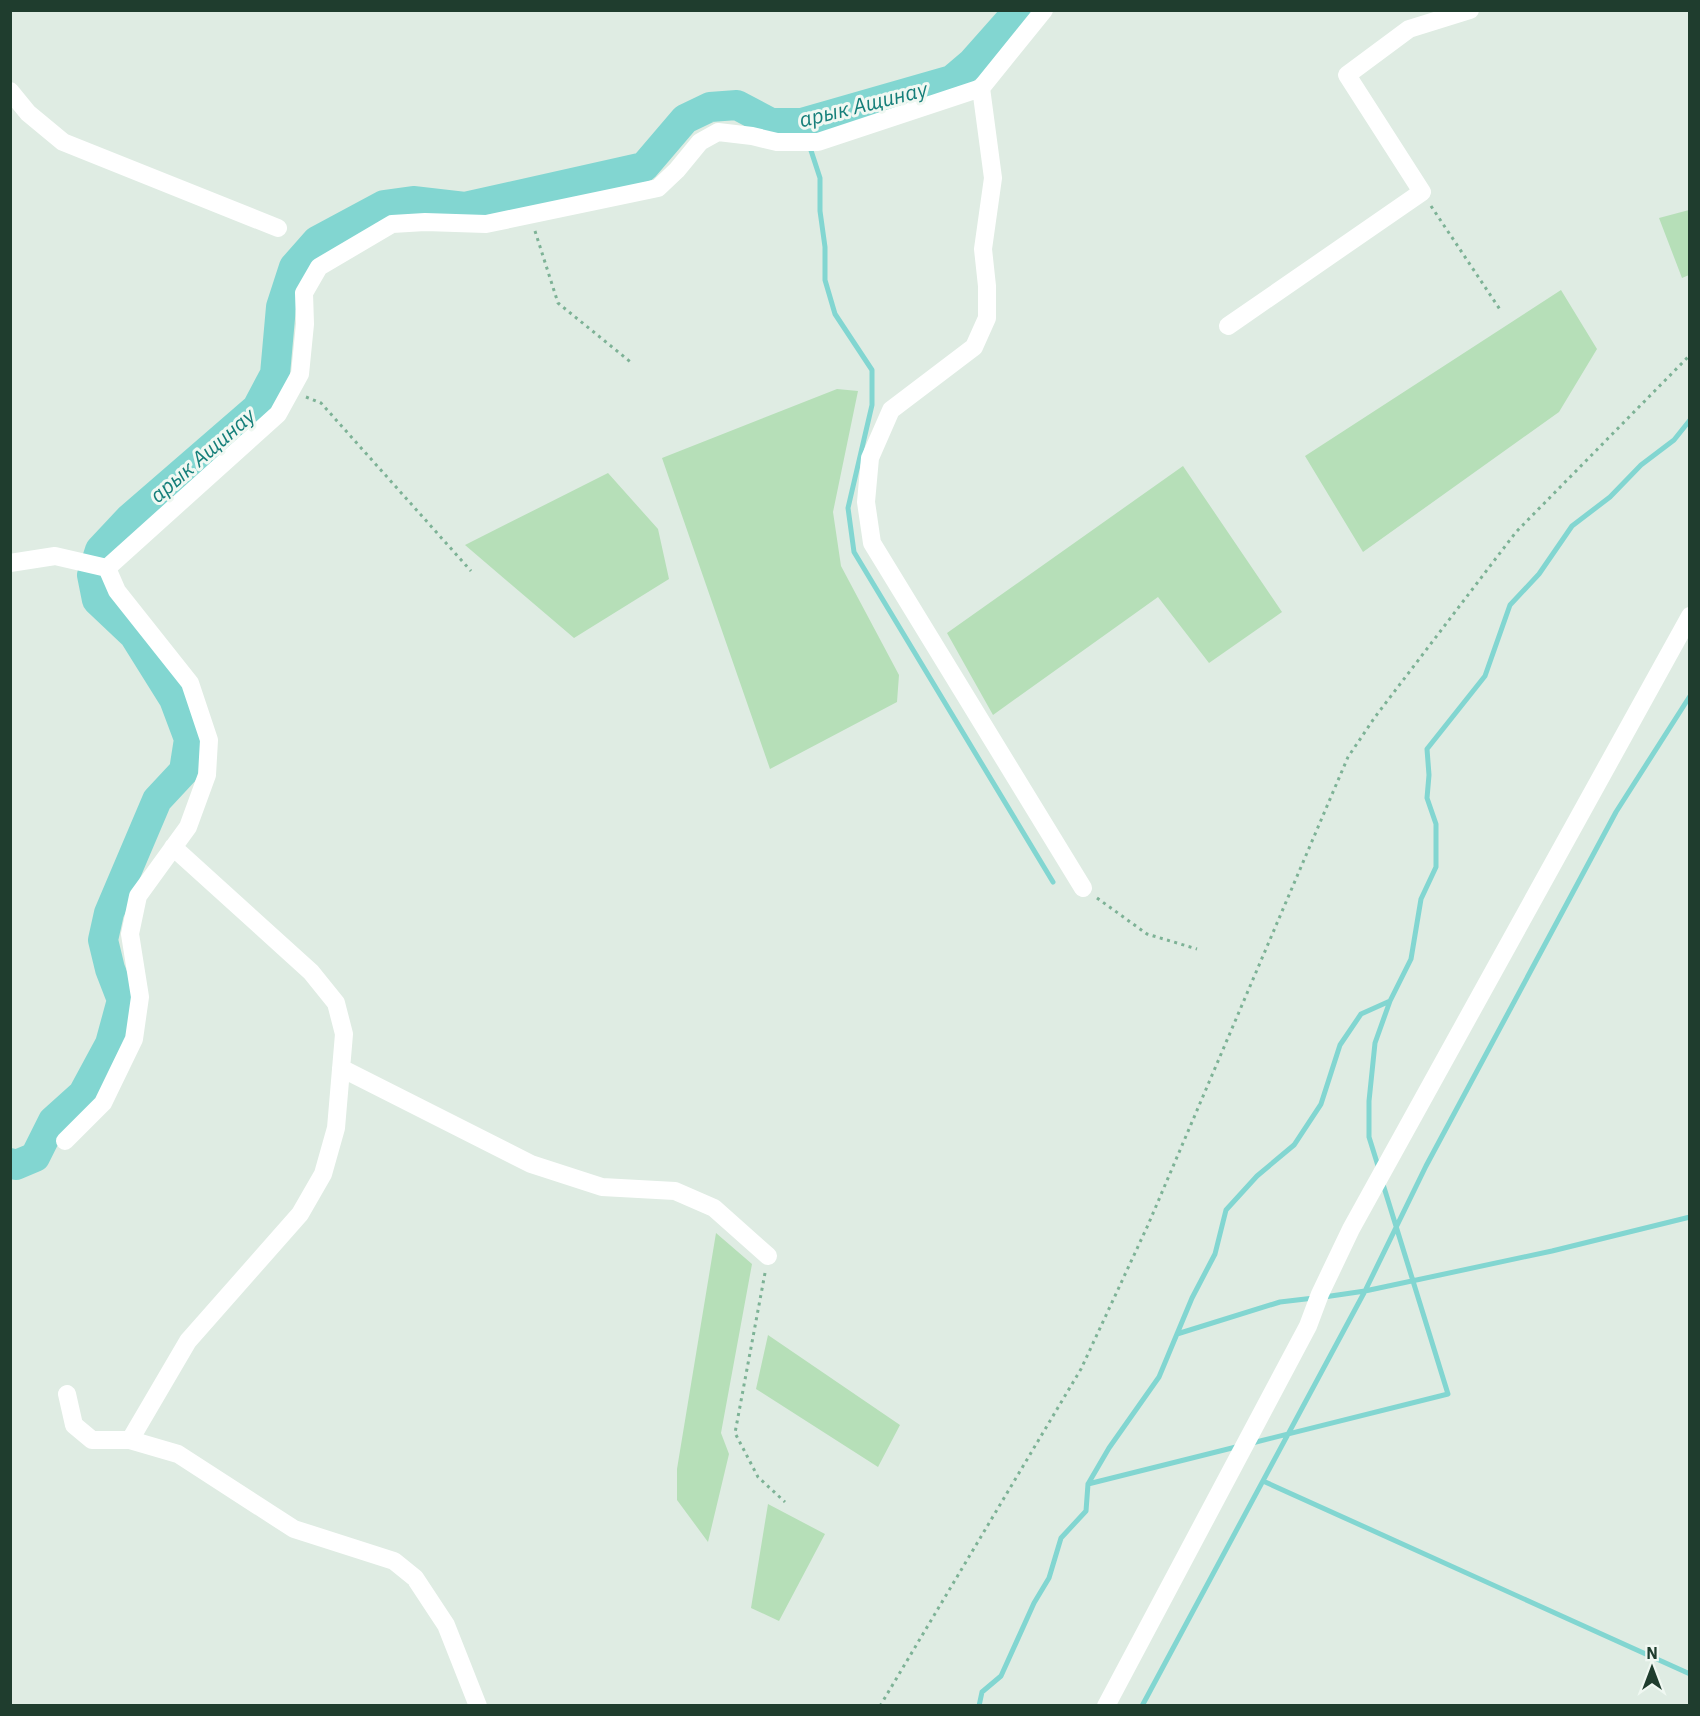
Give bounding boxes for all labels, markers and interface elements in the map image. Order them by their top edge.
water label: арык Ащинау [796,74,931,133]
water label: арык Ащинау [143,401,261,509]
north arrow [1622,1638,1682,1698]
text: N [1646,1643,1658,1663]

